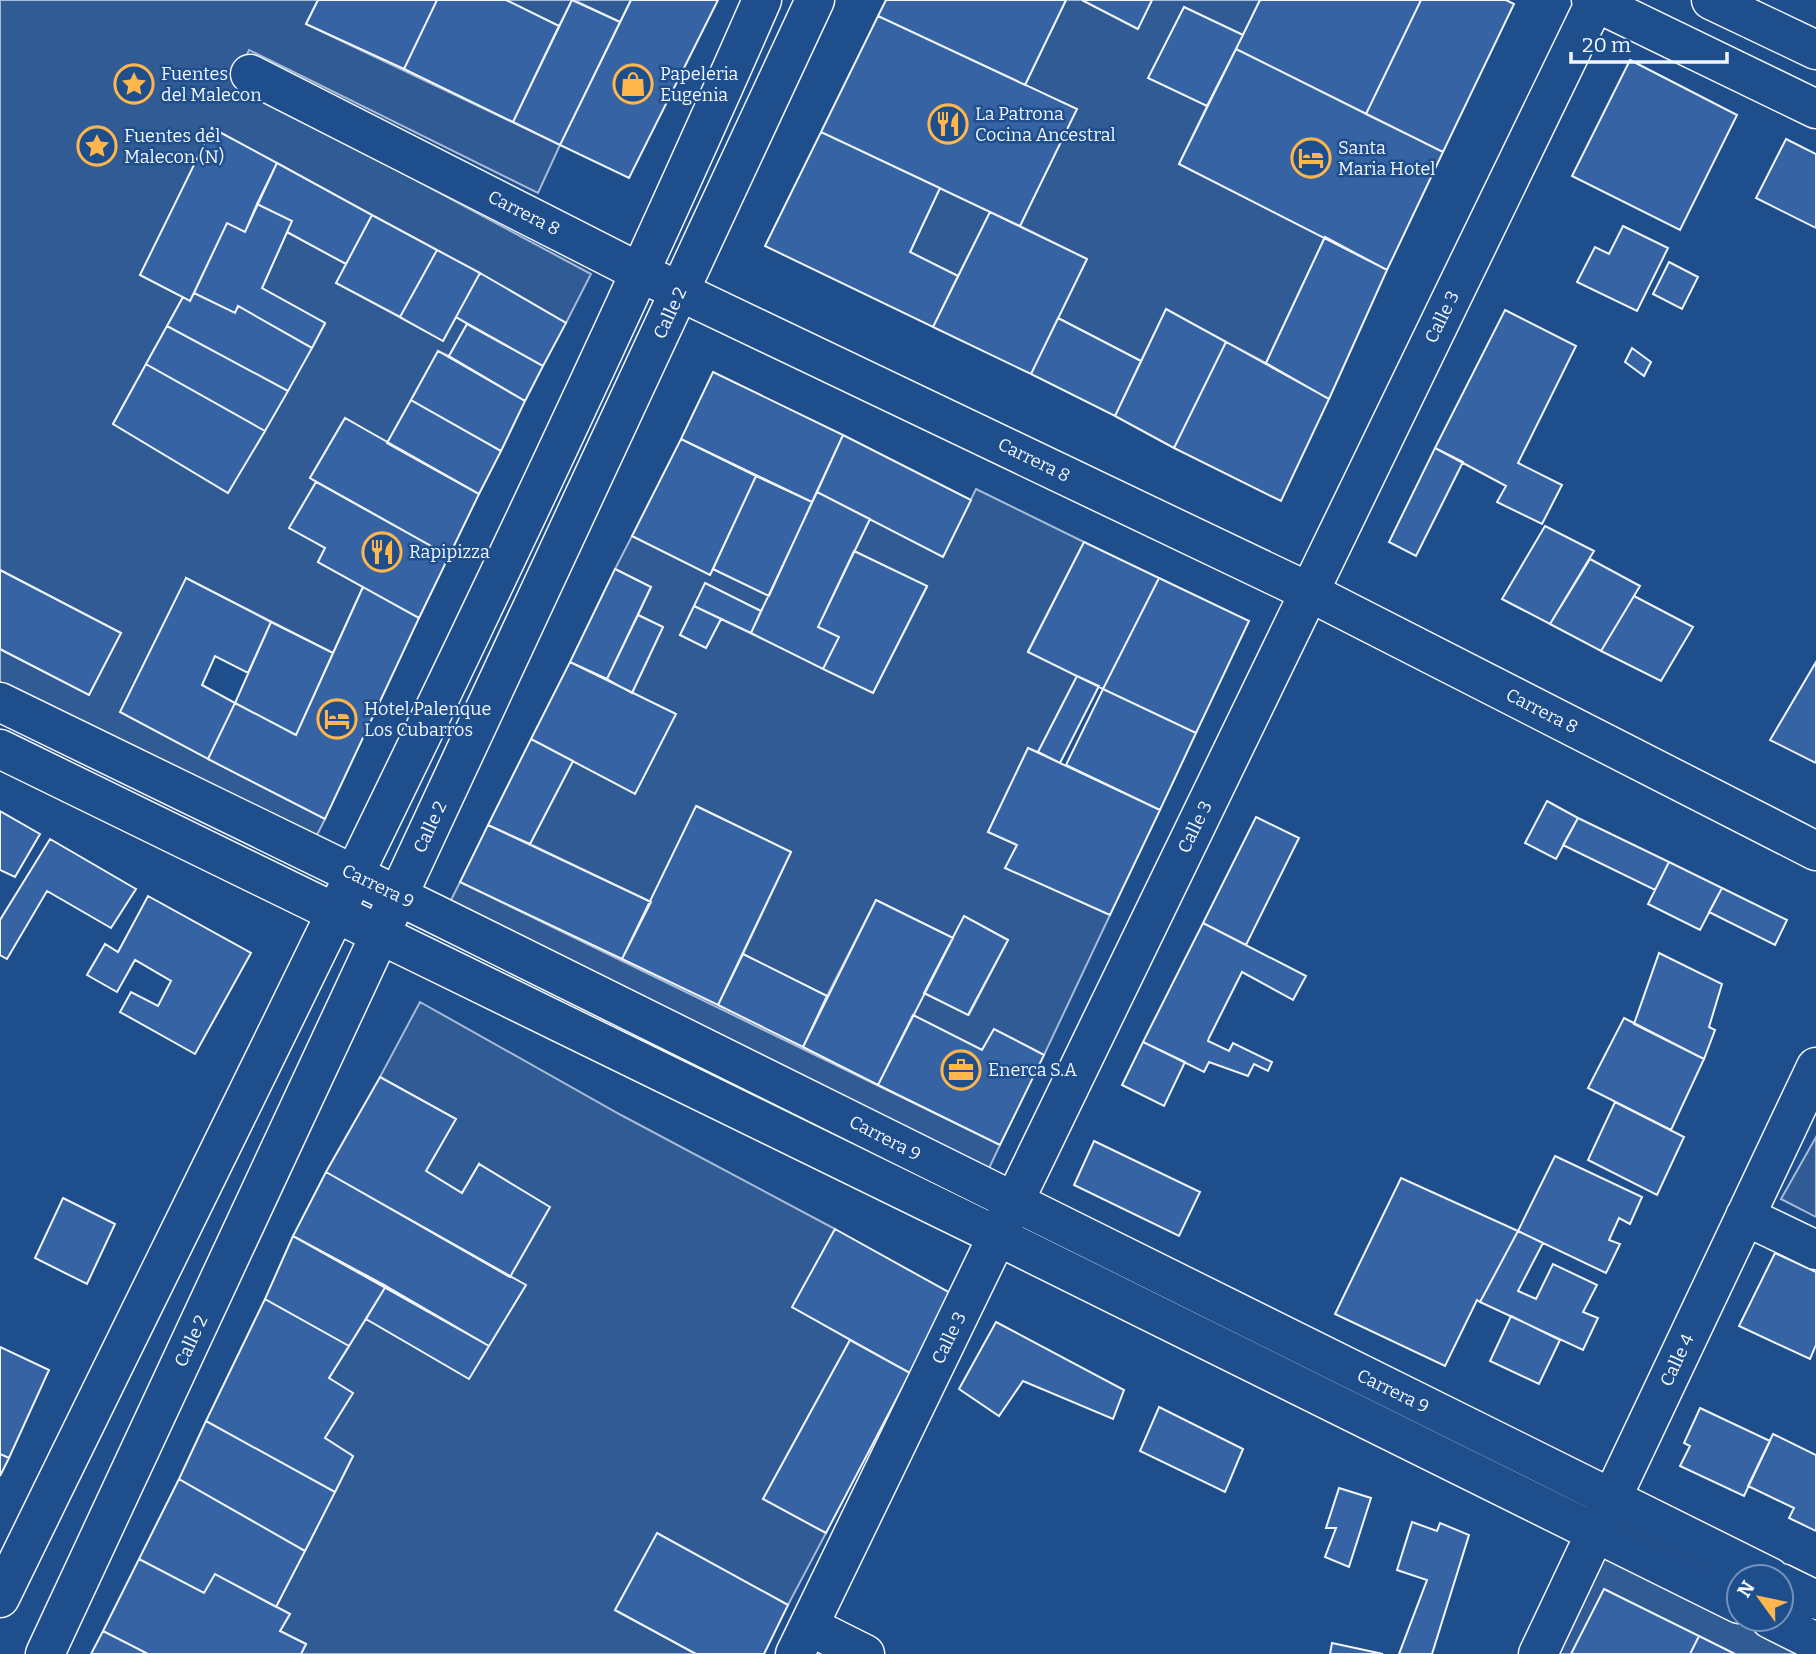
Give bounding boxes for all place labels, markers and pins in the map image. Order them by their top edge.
place icon: Fuentes del Malecon [113,63,155,105]
place label: Fuentes del Malecon [161,63,262,106]
shop icon: Papeleria Eugenia [612,63,654,105]
place label: Papeleria Eugenia [660,63,739,106]
restaurant icon: La Patrona Cocina Ancestral [927,103,969,145]
place label: La Patrona Cocina Ancestral [975,103,1116,146]
place icon: Fuentes del Malecon (N) [76,125,118,167]
place label: Fuentes del Malecon (N) [124,125,224,168]
hotel icon: Santa Maria Hotel [1290,137,1332,179]
place label: Santa Maria Hotel [1338,137,1436,180]
restaurant icon: Rapipizza [361,531,403,573]
place label: Rapipizza [409,541,490,563]
hotel icon: Hotel Palenque Los Cubarros [316,698,358,740]
place label: Hotel Palenque Los Cubarros [364,698,491,741]
office icon: Enerca S.A [940,1049,982,1091]
place label: Enerca S.A [988,1059,1077,1081]

